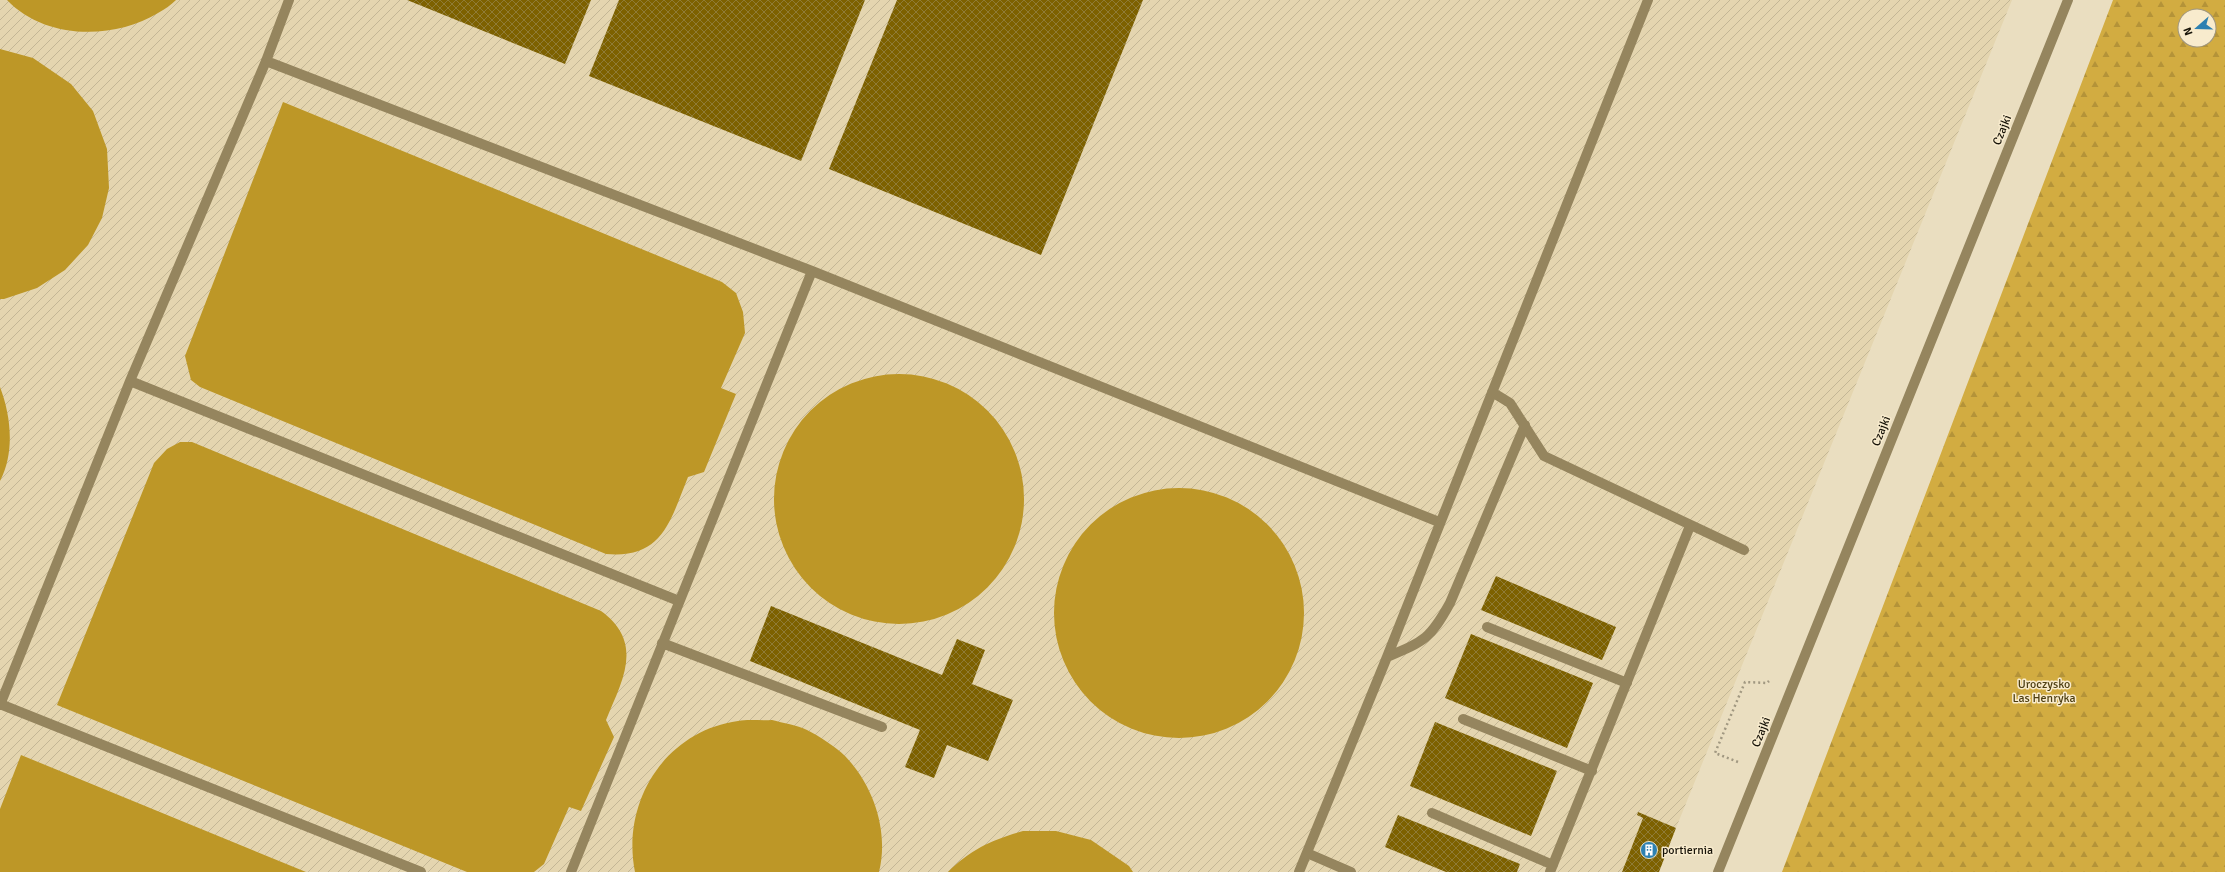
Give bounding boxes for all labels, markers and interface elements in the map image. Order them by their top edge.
north arrow [2177,8,2217,48]
text: N [2181,25,2195,37]
street label: Czajki [1990,113,2015,147]
street label: Czajki [1869,414,1894,448]
park label: Uroczysko Las Henryka [2012,677,2076,706]
street label: Czajki [1749,715,1774,749]
building icon: portiernia [1639,840,1659,860]
place label: portiernia [1662,843,1713,858]

